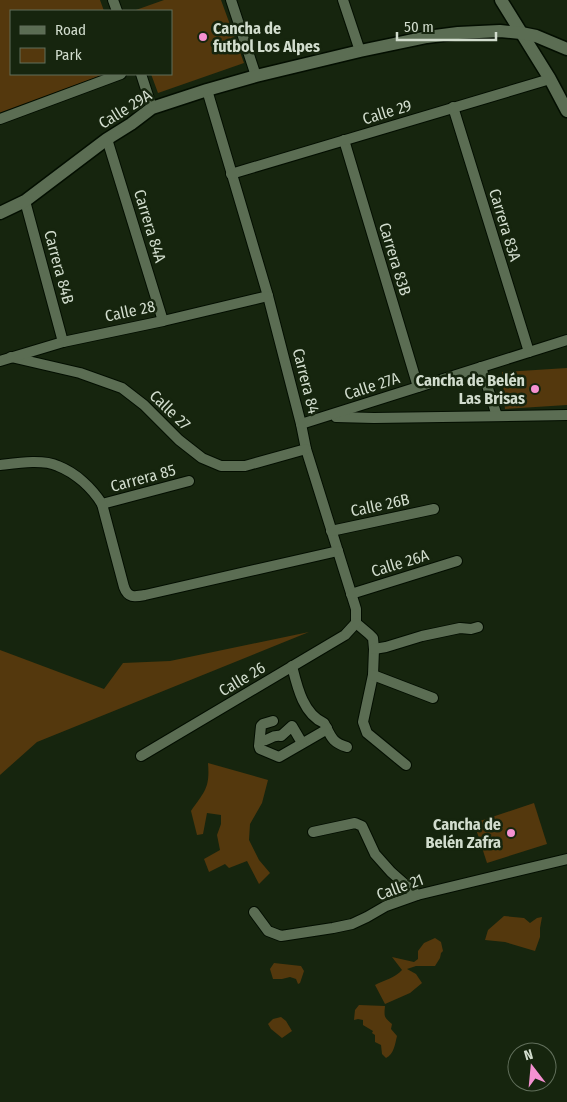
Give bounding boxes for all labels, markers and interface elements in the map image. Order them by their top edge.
legend [10,10,172,75]
scale bar [397,10,496,42]
text: 50 m [404,18,434,36]
place label: Cancha de futbol Los Alpes [213,19,320,56]
text: Road [55,21,86,39]
marker: Cancha de futbol Los Alpes [197,31,209,43]
text: Park [55,46,82,64]
street label: Calle 29A [95,85,155,133]
street label: Calle 29 [360,95,414,128]
street label: Carrera 83A [485,186,525,264]
street label: Carrera 84A [130,187,170,265]
street label: Carrera 83B [375,220,415,298]
street label: Carrera 84B [40,228,78,306]
street label: Calle 28 [103,296,157,326]
street label: Carrera 84 [289,346,323,416]
street label: Calle 27A [342,368,403,404]
place label: Cancha de Belén Las Brisas [416,371,525,408]
marker: Cancha de Belén Las Brisas [529,383,541,395]
street label: Calle 27 [146,386,195,434]
street label: Carrera 85 [108,460,178,496]
street label: Calle 26B [349,489,411,520]
street label: Calle 26A [369,545,432,581]
street label: Calle 26 [215,658,269,700]
place label: Cancha de Belén Zafra [426,815,501,852]
marker: Cancha de Belén Zafra [505,827,517,839]
street label: Calle 21 [374,870,426,904]
north arrow [507,1042,557,1092]
text: N [522,1046,535,1064]

